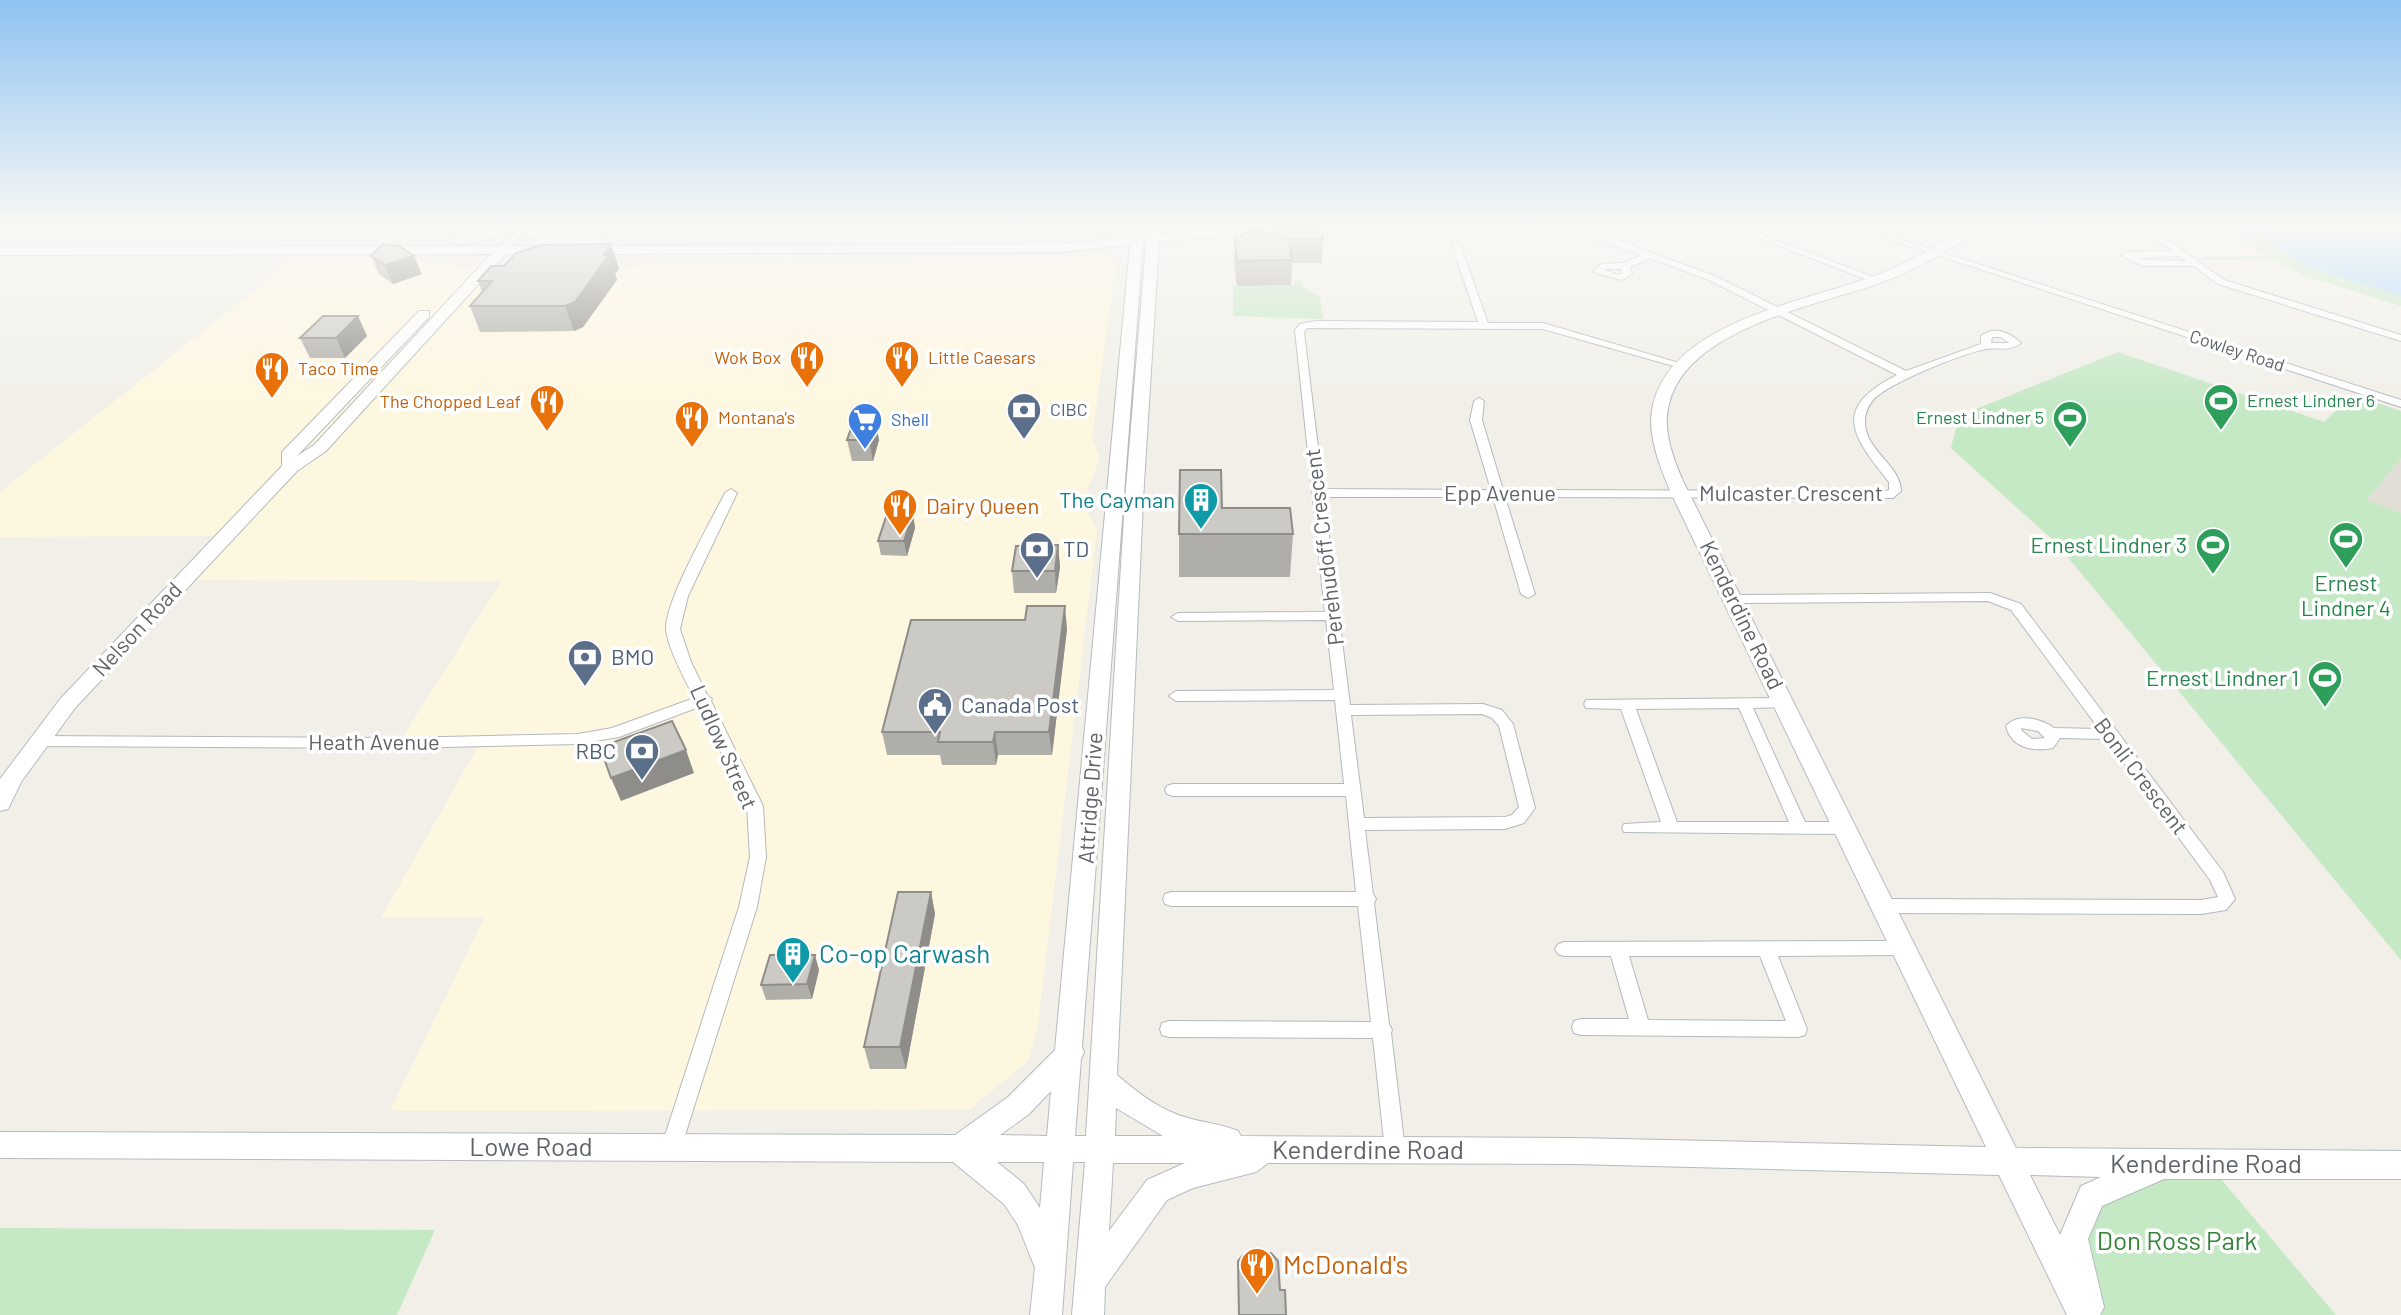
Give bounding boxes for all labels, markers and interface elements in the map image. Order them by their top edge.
street label: Cowley Road [2187,324,2288,376]
restaurant icon: Wok Box [788,339,826,389]
restaurant icon: Little Caesars [883,339,921,389]
place label: Wok Box [714,346,781,368]
place label: Little Caesars [928,346,1036,368]
restaurant icon: Taco Time [253,350,291,400]
place label: Taco Time [298,357,379,379]
sports icon: Ernest Lindner 6 [2202,382,2240,432]
restaurant icon: The Chopped Leaf [528,383,566,433]
place label: Ernest Lindner 6 [2247,389,2375,411]
place label: The Chopped Leaf [380,390,521,412]
bank icon: CIBC [1005,391,1043,441]
place label: CIBC [1050,398,1088,420]
restaurant icon: Montana's [673,399,711,449]
sports icon: Ernest Lindner 5 [2051,399,2089,449]
supermarket icon: Shell [846,401,884,451]
place label: Montana's [718,406,795,428]
place label: Ernest Lindner 5 [1916,406,2044,428]
place label: Shell [891,408,929,430]
street label: Perehudoff Crescent [1298,447,1348,647]
street label: Epp Avenue [1444,479,1556,505]
street label: Mulcaster Crescent [1699,479,1883,505]
building icon: The Cayman [1182,481,1220,531]
place label: The Cayman [1059,486,1175,512]
restaurant icon: Dairy Queen [881,487,919,537]
place label: Dairy Queen [926,492,1039,518]
sports icon: Ernest Lindner 4 [2327,520,2365,570]
sports icon: Ernest Lindner 3 [2194,526,2232,576]
bank icon: TD [1018,530,1056,580]
place label: Ernest Lindner 3 [2030,531,2187,557]
place label: TD [1063,535,1089,561]
street label: Kenderdine Road [1696,536,1790,693]
place label: Ernest Lindner 4 [2301,569,2391,620]
street label: Nelson Road [86,576,186,681]
bank icon: BMO [566,638,604,688]
place label: BMO [611,643,654,669]
sports icon: Ernest Lindner 1 [2306,659,2344,709]
place label: Ernest Lindner 1 [2146,664,2299,690]
street label: Ludlow Street [686,680,764,813]
public building icon: Canada Post [916,686,954,736]
place label: Canada Post [961,691,1079,717]
street label: Bonli Crescent [2090,712,2194,839]
street label: Heath Avenue [308,728,440,754]
street label: Attridge Drive [1071,731,1107,865]
bank icon: RBC [623,732,661,782]
place label: RBC [575,737,616,763]
building icon: Co-op Carwash [774,935,812,985]
place label: Co-op Carwash [819,937,990,968]
street label: Lowe Road [469,1130,593,1161]
street label: Kenderdine Road [1272,1133,1464,1164]
street label: Kenderdine Road [2110,1147,2302,1178]
park label: Don Ross Park [2097,1224,2257,1255]
restaurant icon: McDonald's [1238,1246,1276,1296]
place label: McDonald's [1283,1248,1408,1279]

